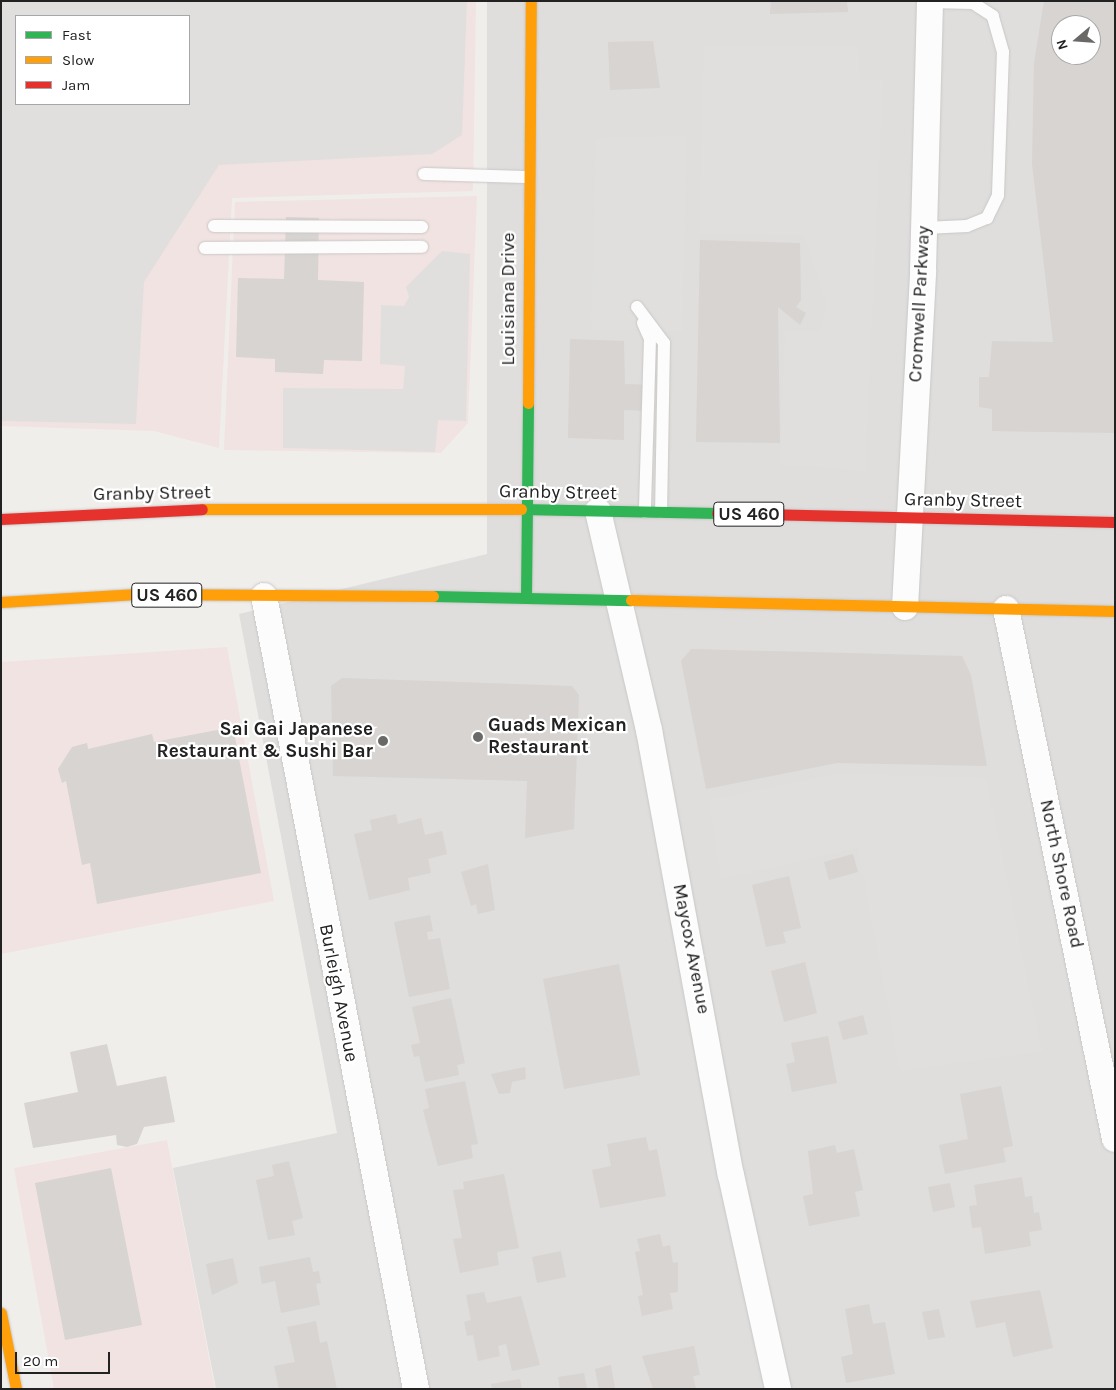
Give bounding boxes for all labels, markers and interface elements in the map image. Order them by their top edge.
legend [15,15,190,105]
north arrow [1051,15,1101,65]
text: Fast [62,26,91,44]
text: N [1053,37,1072,52]
text: Slow [62,51,94,69]
text: Jam [62,76,90,94]
street label: Cromwell Parkway [905,225,935,383]
street label: Louisiana Drive [498,232,520,366]
street label: Granby Street [499,481,617,505]
street label: Granby Street [93,482,211,506]
street label: Granby Street [904,489,1022,513]
road number: US 460 [713,498,785,530]
road number: US 460 [131,580,203,610]
place label: Guads Mexican Restaurant [488,715,627,759]
place label: Sai Gai Japanese Restaurant & Sushi Bar [156,719,373,763]
marker: Guads Mexican Restaurant [472,731,484,743]
marker: Sai Gai Japanese Restaurant & Sushi Bar [377,735,389,747]
street label: North Shore Road [1034,797,1088,951]
street label: Maycox Avenue [667,882,715,1016]
street label: Burleigh Avenue [313,922,363,1064]
scale bar [18,1342,112,1374]
text: 20 m [23,1352,58,1370]

